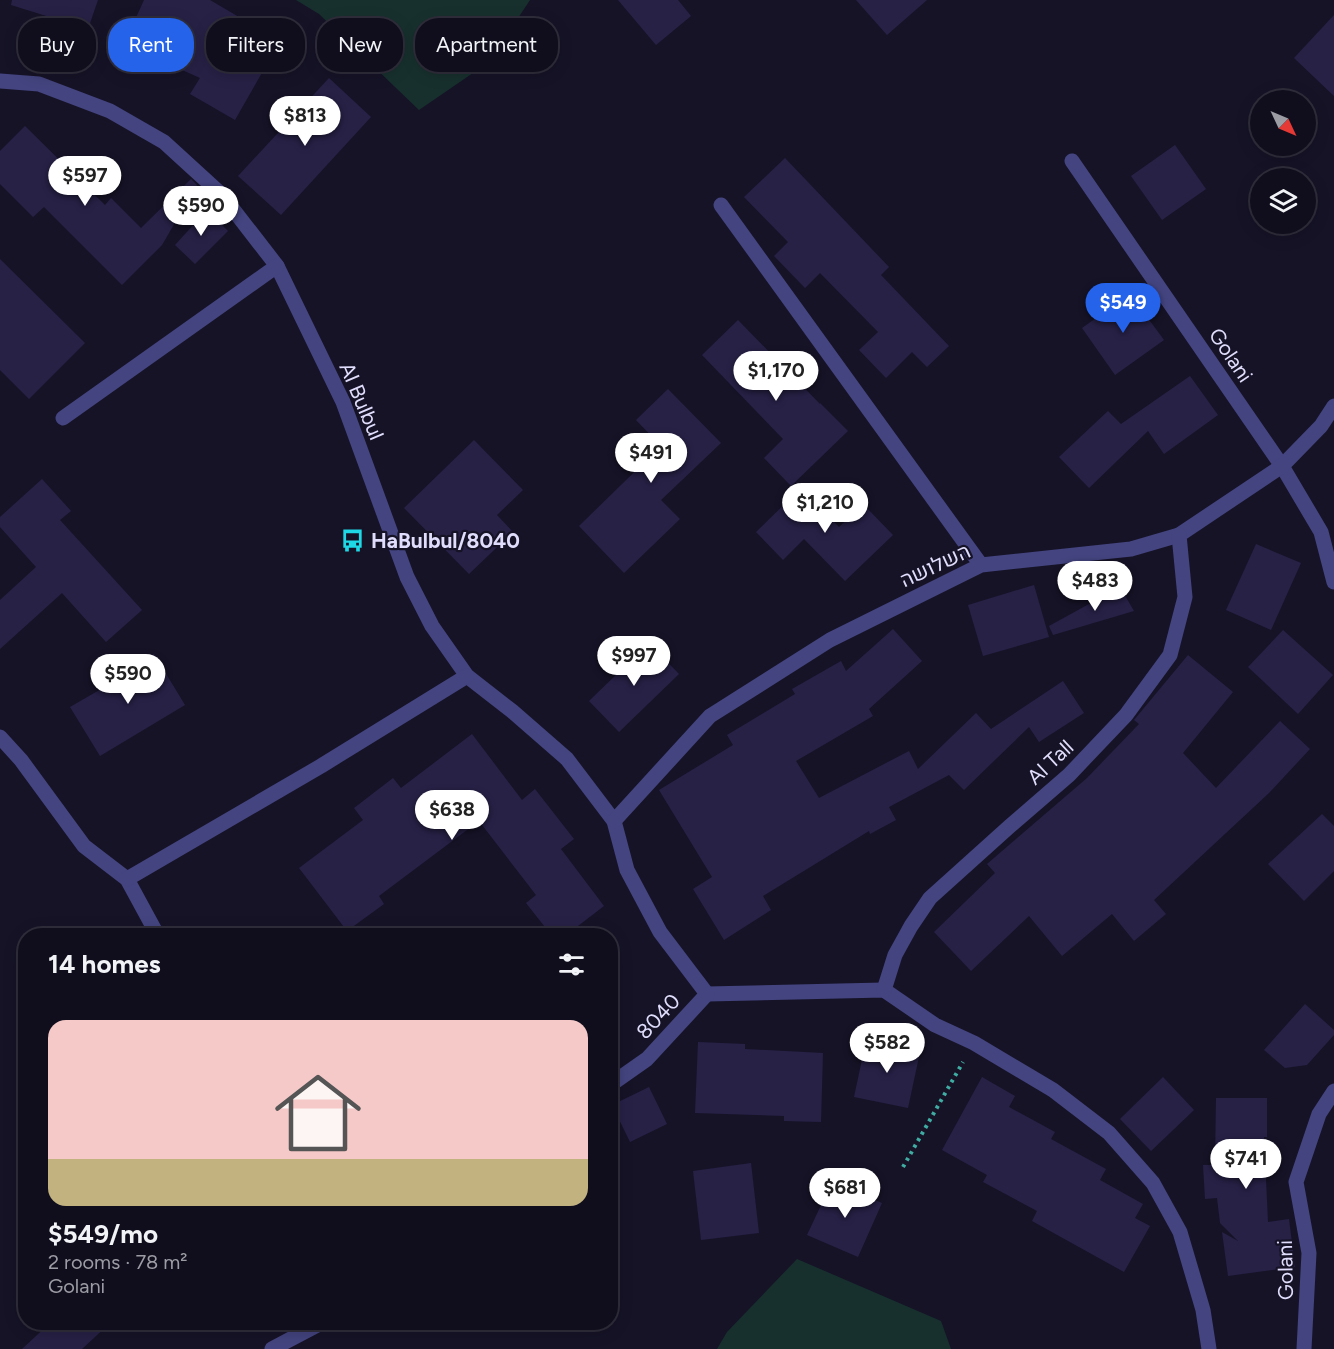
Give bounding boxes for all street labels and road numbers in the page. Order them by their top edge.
street label: Golani [1204,323,1258,387]
street label: Al Bulbul [335,358,389,444]
street label: השלושה [896,538,974,592]
street label: Al Tall [1022,734,1078,790]
street label: 8040 [631,988,685,1044]
street label: Golani [1272,1240,1298,1300]

